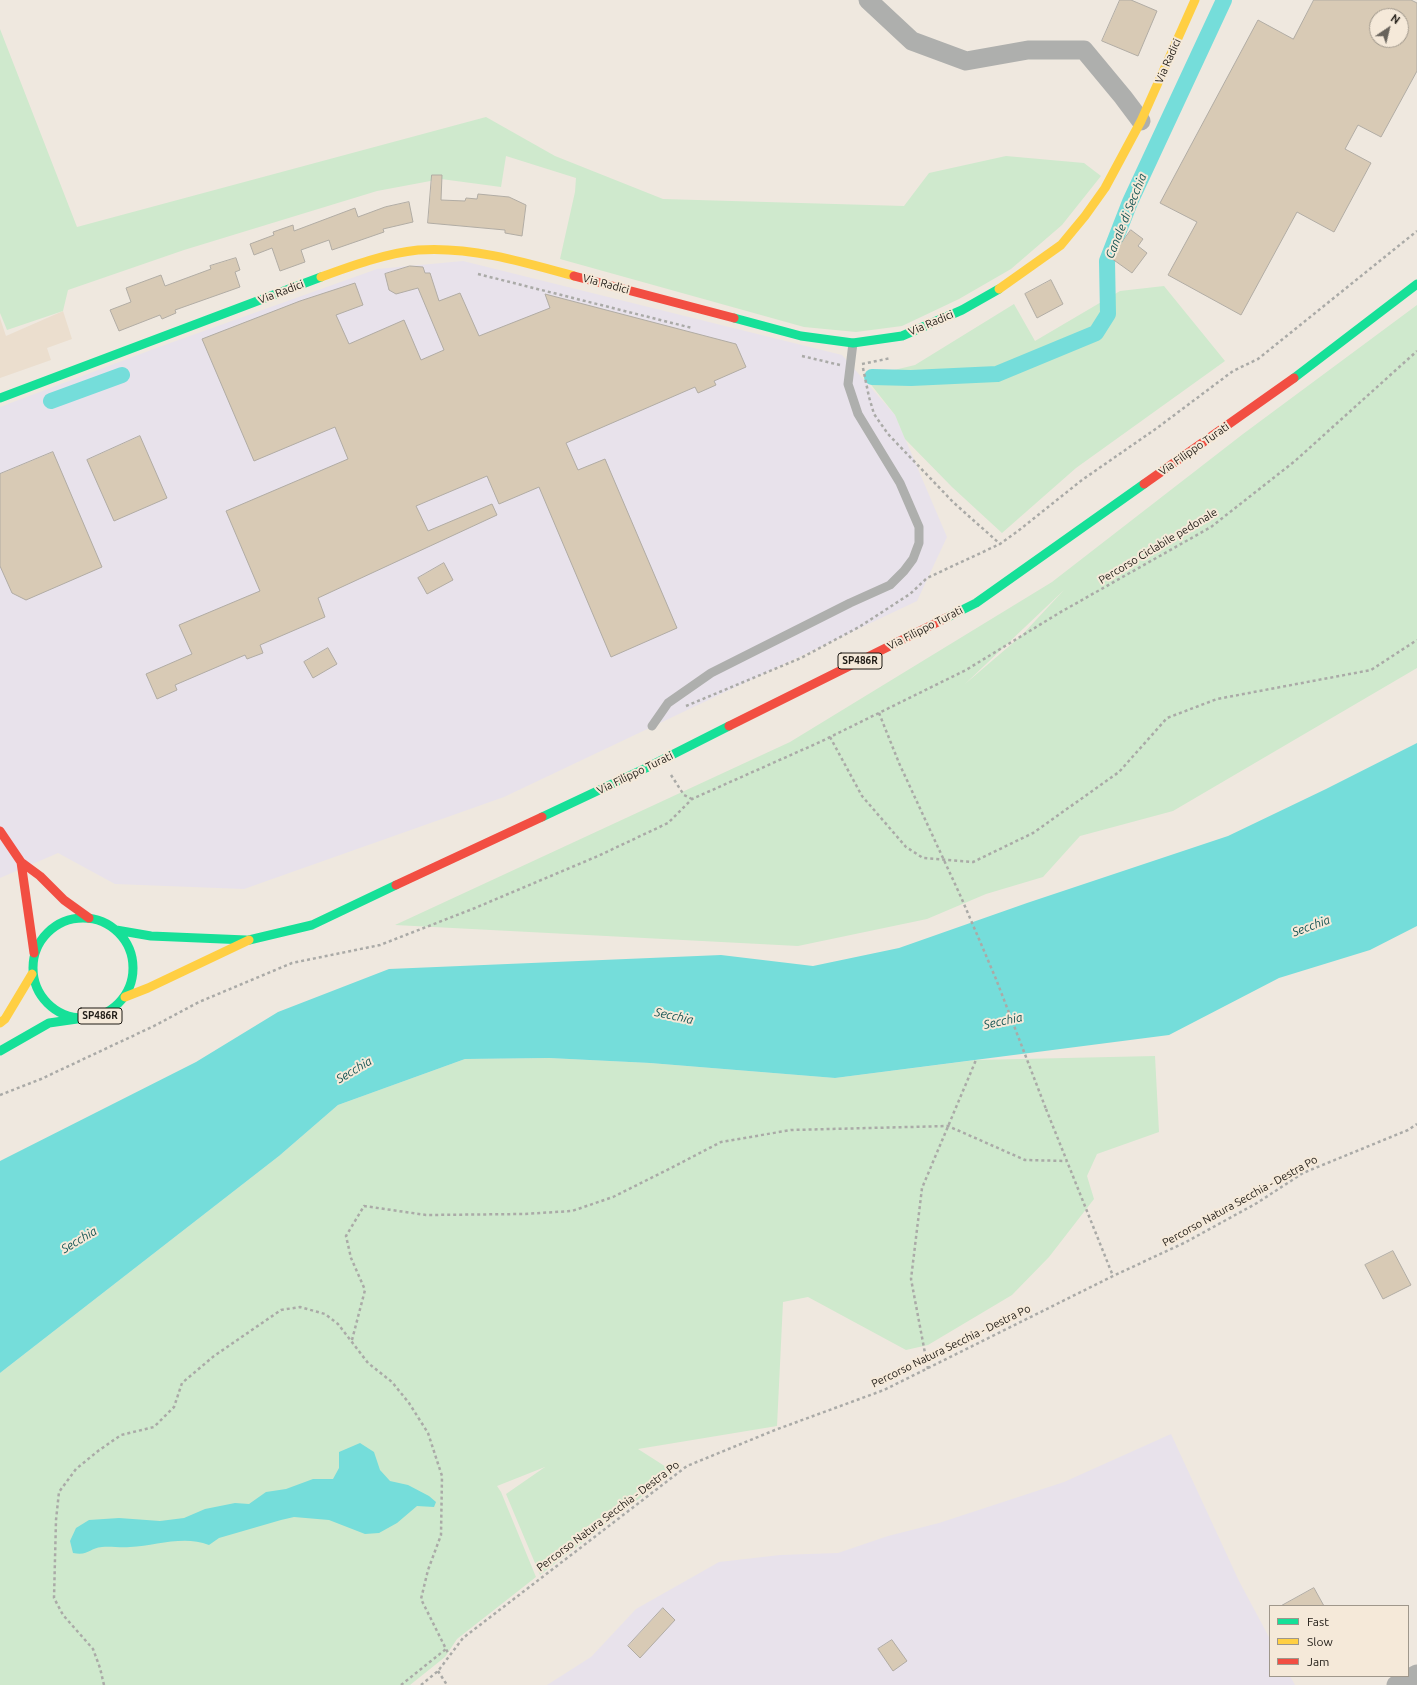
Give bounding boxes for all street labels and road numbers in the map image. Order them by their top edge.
street label: Via Radici [1152,37,1184,85]
street label: Via Radici [581,271,631,297]
street label: Via Radici [256,277,306,307]
street label: Via Radici [907,308,955,338]
street label: Via Filippo Turati [1156,420,1232,478]
street label: Percorso Ciclabile pedonale [1096,505,1220,587]
street label: Via Filippo Turati [885,603,965,653]
road number: SP486R [838,653,882,669]
street label: Via Filippo Turati [595,749,675,797]
road number: SP486R [78,1008,122,1024]
street label: Percorso Natura Secchia - Destra Po [1160,1153,1320,1249]
street label: Percorso Natura Secchia - Destra Po [869,1302,1033,1390]
street label: Percorso Natura Secchia - Destra Po [534,1458,682,1574]

